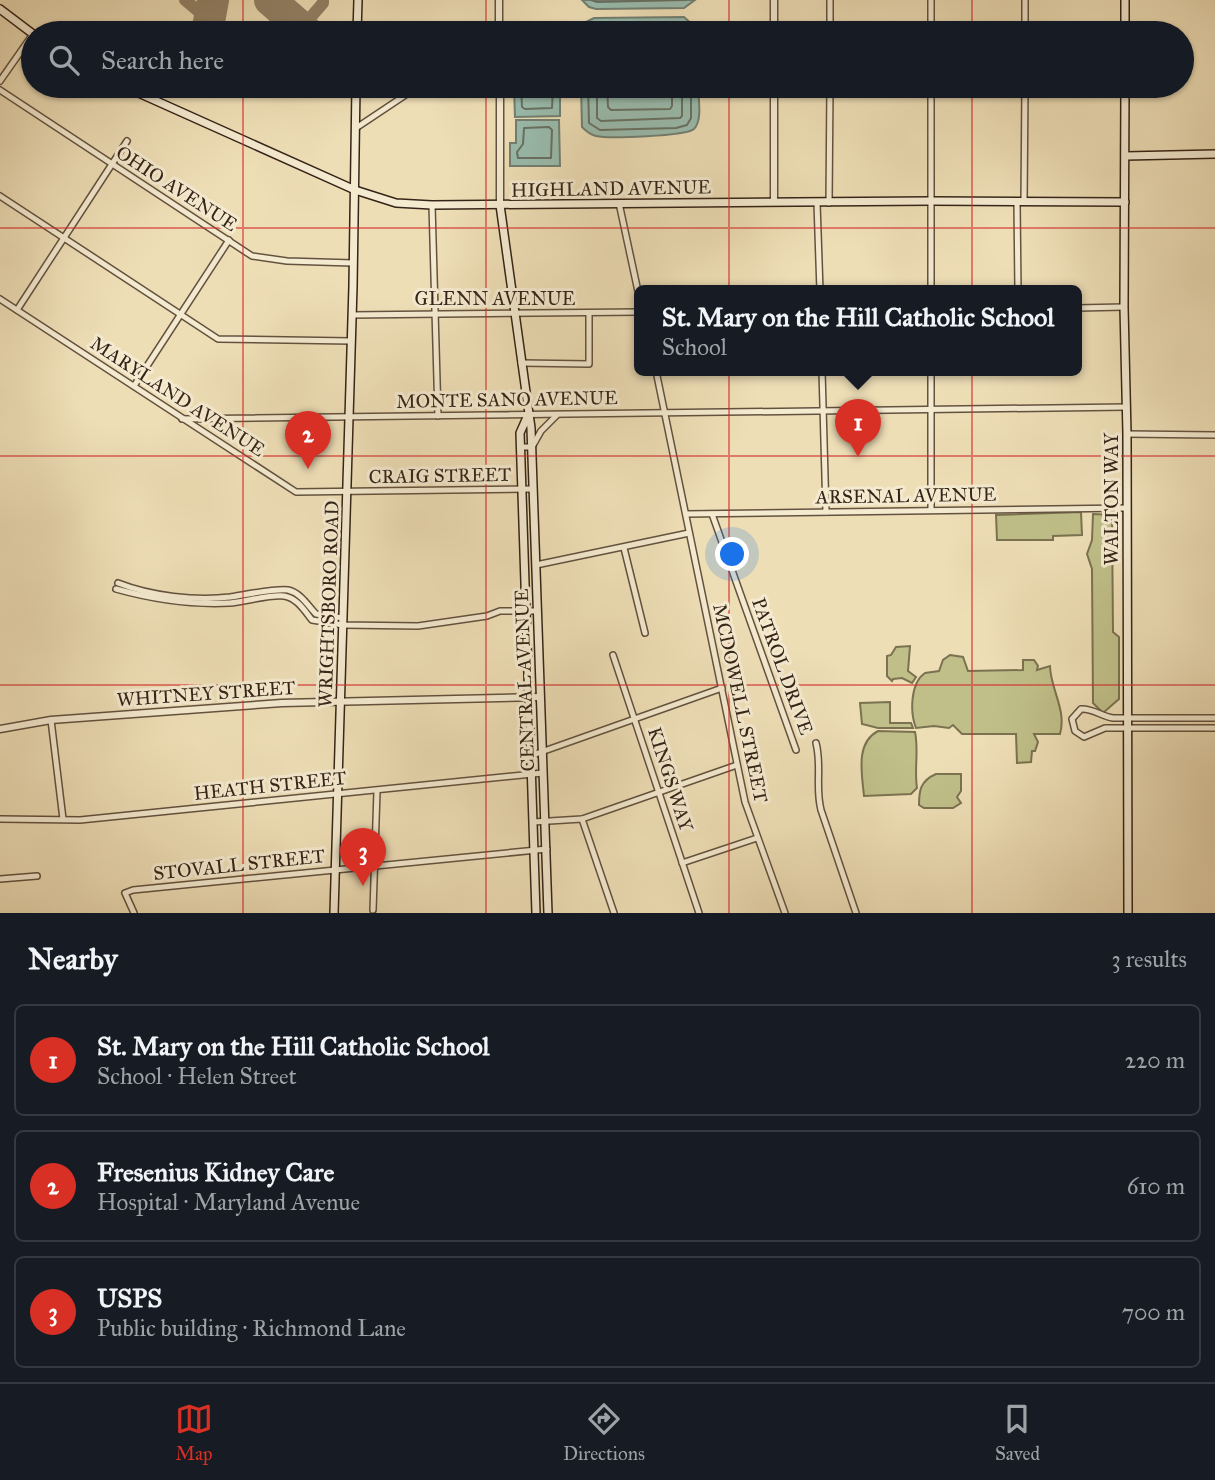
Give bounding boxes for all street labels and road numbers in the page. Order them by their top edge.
street label: OHIO AVENUE [112,141,242,236]
street label: HIGHLAND AVENUE [511,175,712,202]
street label: GLENN AVENUE [415,287,576,310]
street label: MARYLAND AVENUE [86,331,270,462]
street label: MONTE SANO AVENUE [396,386,618,413]
street label: WALTON WAY [1100,432,1123,565]
street label: CRAIG STREET [369,463,511,488]
street label: ARSENAL AVENUE [815,482,997,509]
street label: WRIGHTSBORO ROAD [313,500,344,708]
street label: CENTRAL AVENUE [510,588,539,772]
street label: PATROL DRIVE [747,594,818,738]
street label: MCDOWELL STREET [708,601,773,805]
street label: WHITNEY STREET [116,676,296,711]
street label: KINGS WAY [643,724,698,835]
street label: HEATH STREET [193,766,348,805]
street label: STOVALL STREET [152,844,326,885]

